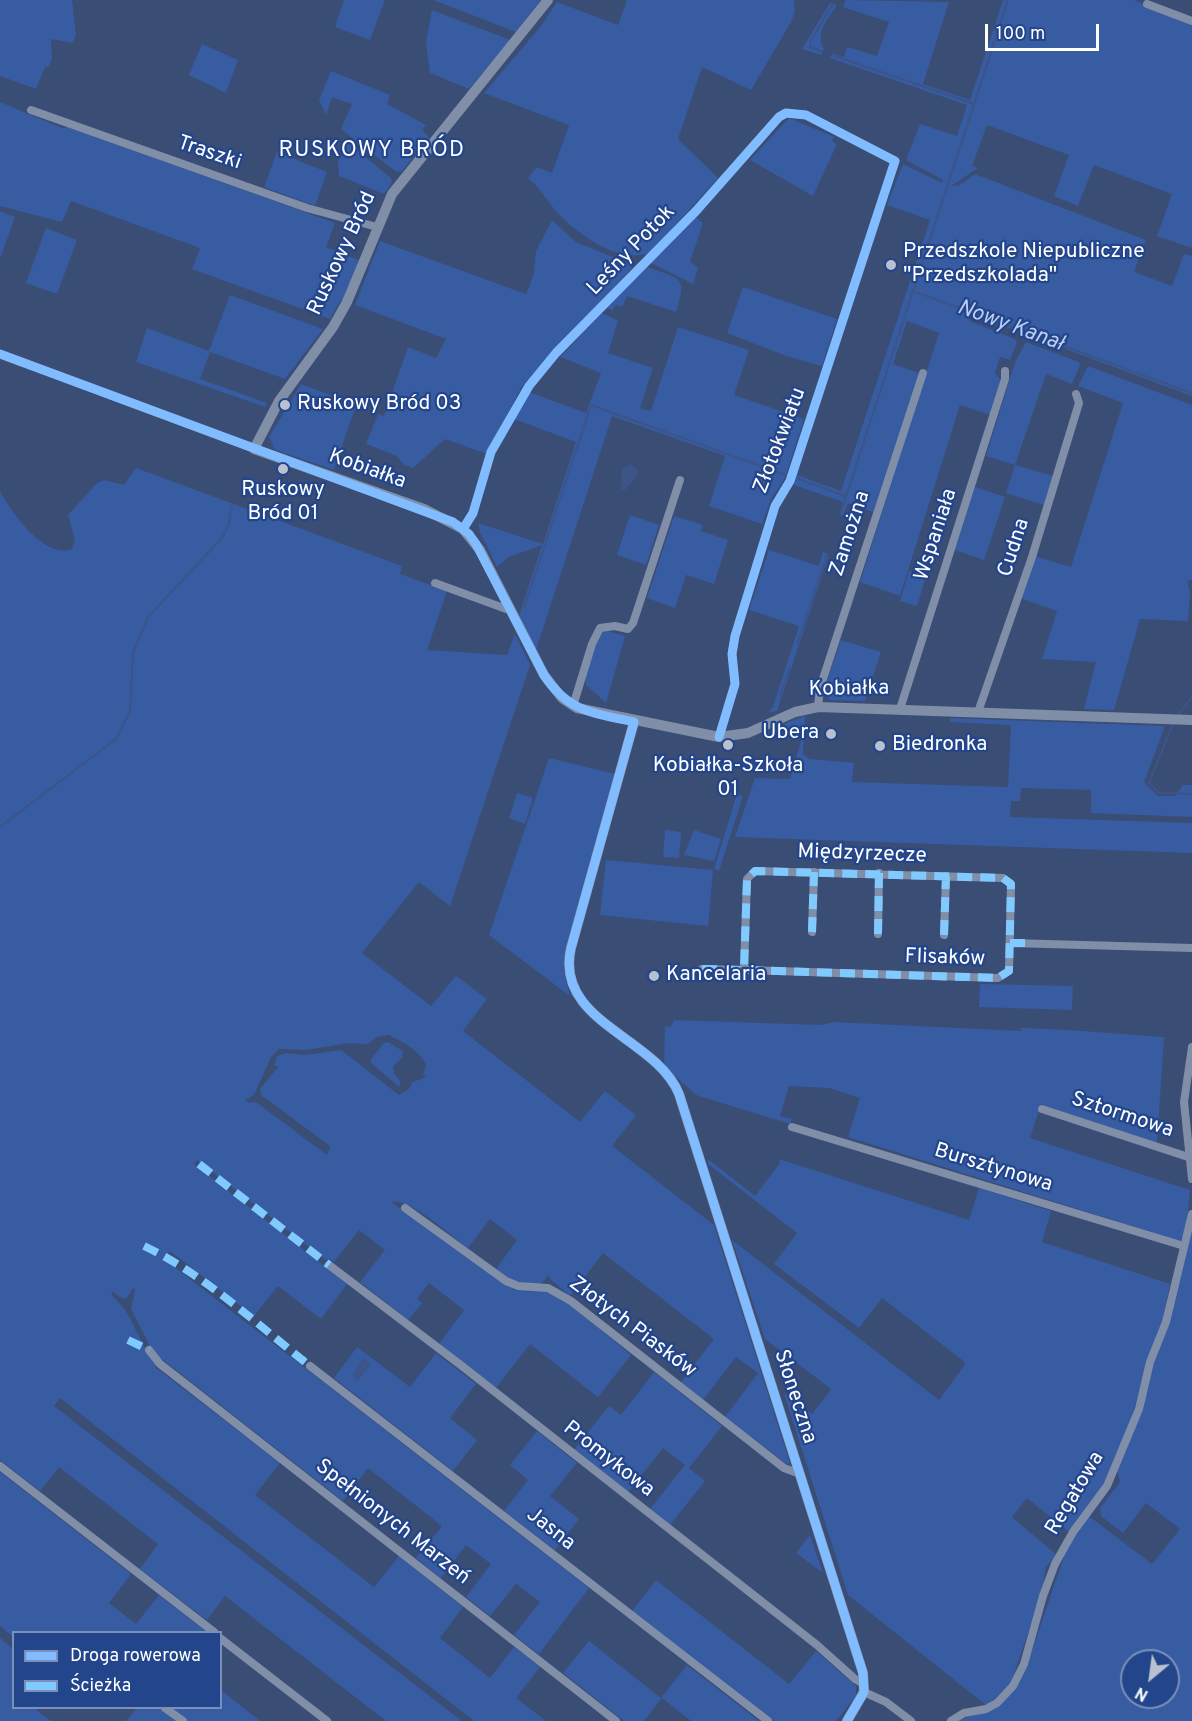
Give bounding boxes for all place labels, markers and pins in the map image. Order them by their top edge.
place label: Przedszkole Niepubliczne "Przedszkolada" [903,240,1145,290]
marker: Przedszkole Niepubliczne "Przedszkolada" [884,258,898,272]
place label: Ruskowy Bród 03 [297,392,461,418]
marker: Ruskowy Bród 03 [278,398,292,412]
marker: Ruskowy Bród 01 [276,462,290,476]
place label: Ruskowy Bród 01 [241,478,325,528]
place label: Ubera [762,721,819,747]
marker: Ubera [824,727,838,741]
place label: Biedronka [892,733,987,759]
marker: Kobiałka-Szkoła 01 [721,738,735,752]
marker: Biedronka [873,739,887,753]
place label: Kobiałka-Szkoła 01 [653,754,803,804]
place label: Kancelaria [666,963,766,989]
marker: Kancelaria [647,969,661,983]

